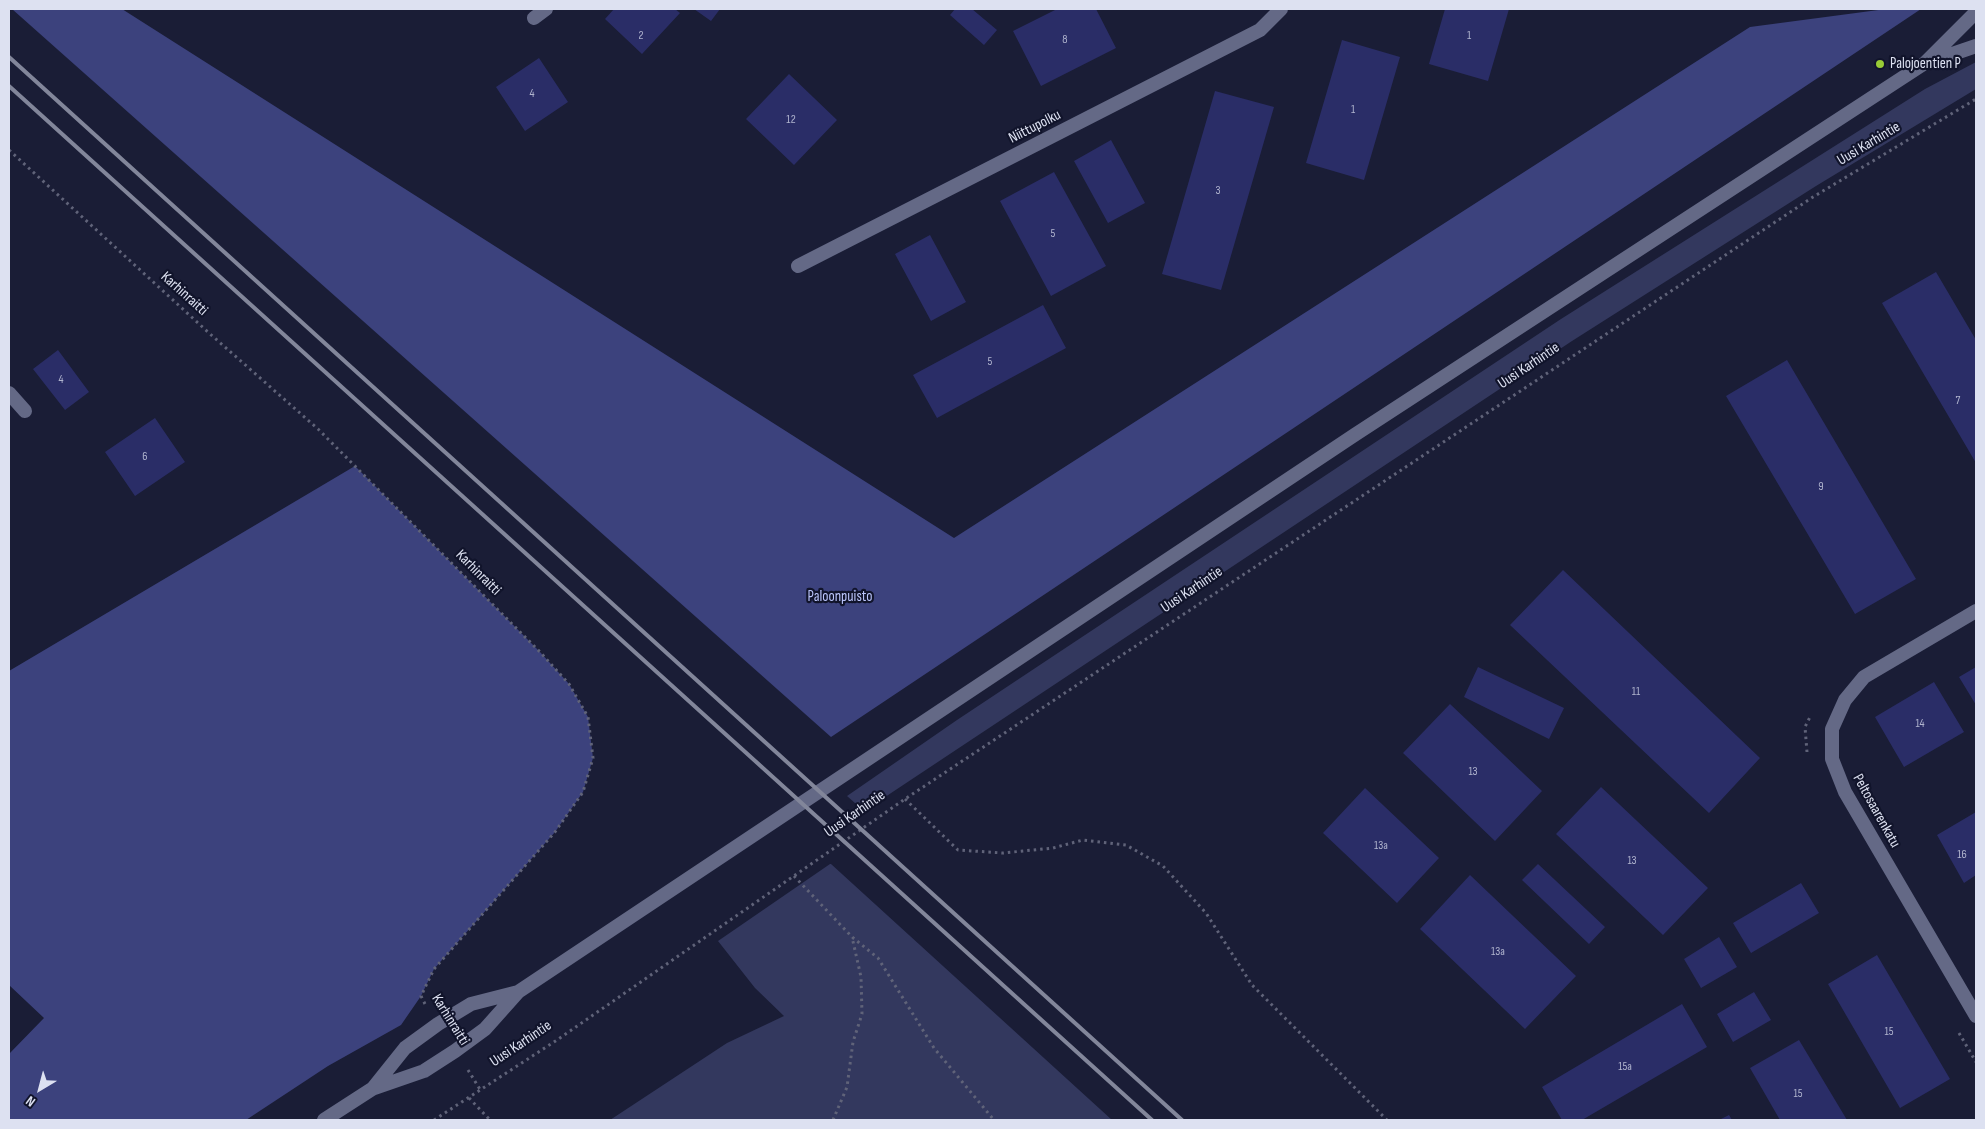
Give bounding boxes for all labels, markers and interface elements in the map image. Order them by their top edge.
house number: 2 [639,29,643,43]
house number: 1 [1467,29,1471,43]
house number: 8 [1062,33,1068,47]
place label: Palojoentien P [1890,55,1961,73]
marker: Palojoentien P [1874,58,1886,70]
house number: 4 [529,87,535,101]
house number: 1 [1351,103,1355,117]
street label: Niittupolku [1006,106,1064,148]
house number: 12 [786,113,796,127]
street label: Uusi Karhintie [1834,118,1904,170]
house number: 3 [1215,184,1221,198]
house number: 5 [1051,227,1055,241]
street label: Karhinraitti [157,268,211,320]
street label: Uusi Karhintie [1495,339,1563,393]
house number: 5 [988,355,992,369]
house number: 4 [58,373,64,387]
house number: 7 [1956,394,1960,408]
house number: 6 [142,450,148,464]
house number: 9 [1818,480,1824,494]
street label: Karhinraitti [451,546,505,600]
street label: Uusi Karhintie [1158,563,1226,617]
park label: Paloonpuisto [808,588,872,606]
house number: 11 [1632,685,1640,699]
house number: 14 [1915,717,1925,731]
house number: 13 [1468,765,1478,779]
street label: Peltosaarenkatu [1848,771,1904,851]
street label: Uusi Karhintie [821,787,889,841]
house number: 13a [1374,839,1388,853]
house number: 16 [1957,848,1967,862]
house number: 13 [1627,854,1637,868]
house number: 13a [1491,945,1505,959]
street label: Karhinraitti [427,991,473,1049]
street label: Uusi Karhintie [487,1017,555,1071]
house number: 15 [1884,1025,1894,1039]
house number: 15a [1618,1060,1632,1074]
north arrow [15,1064,65,1114]
house number: 15 [1793,1087,1803,1101]
text: N [23,1092,39,1110]

